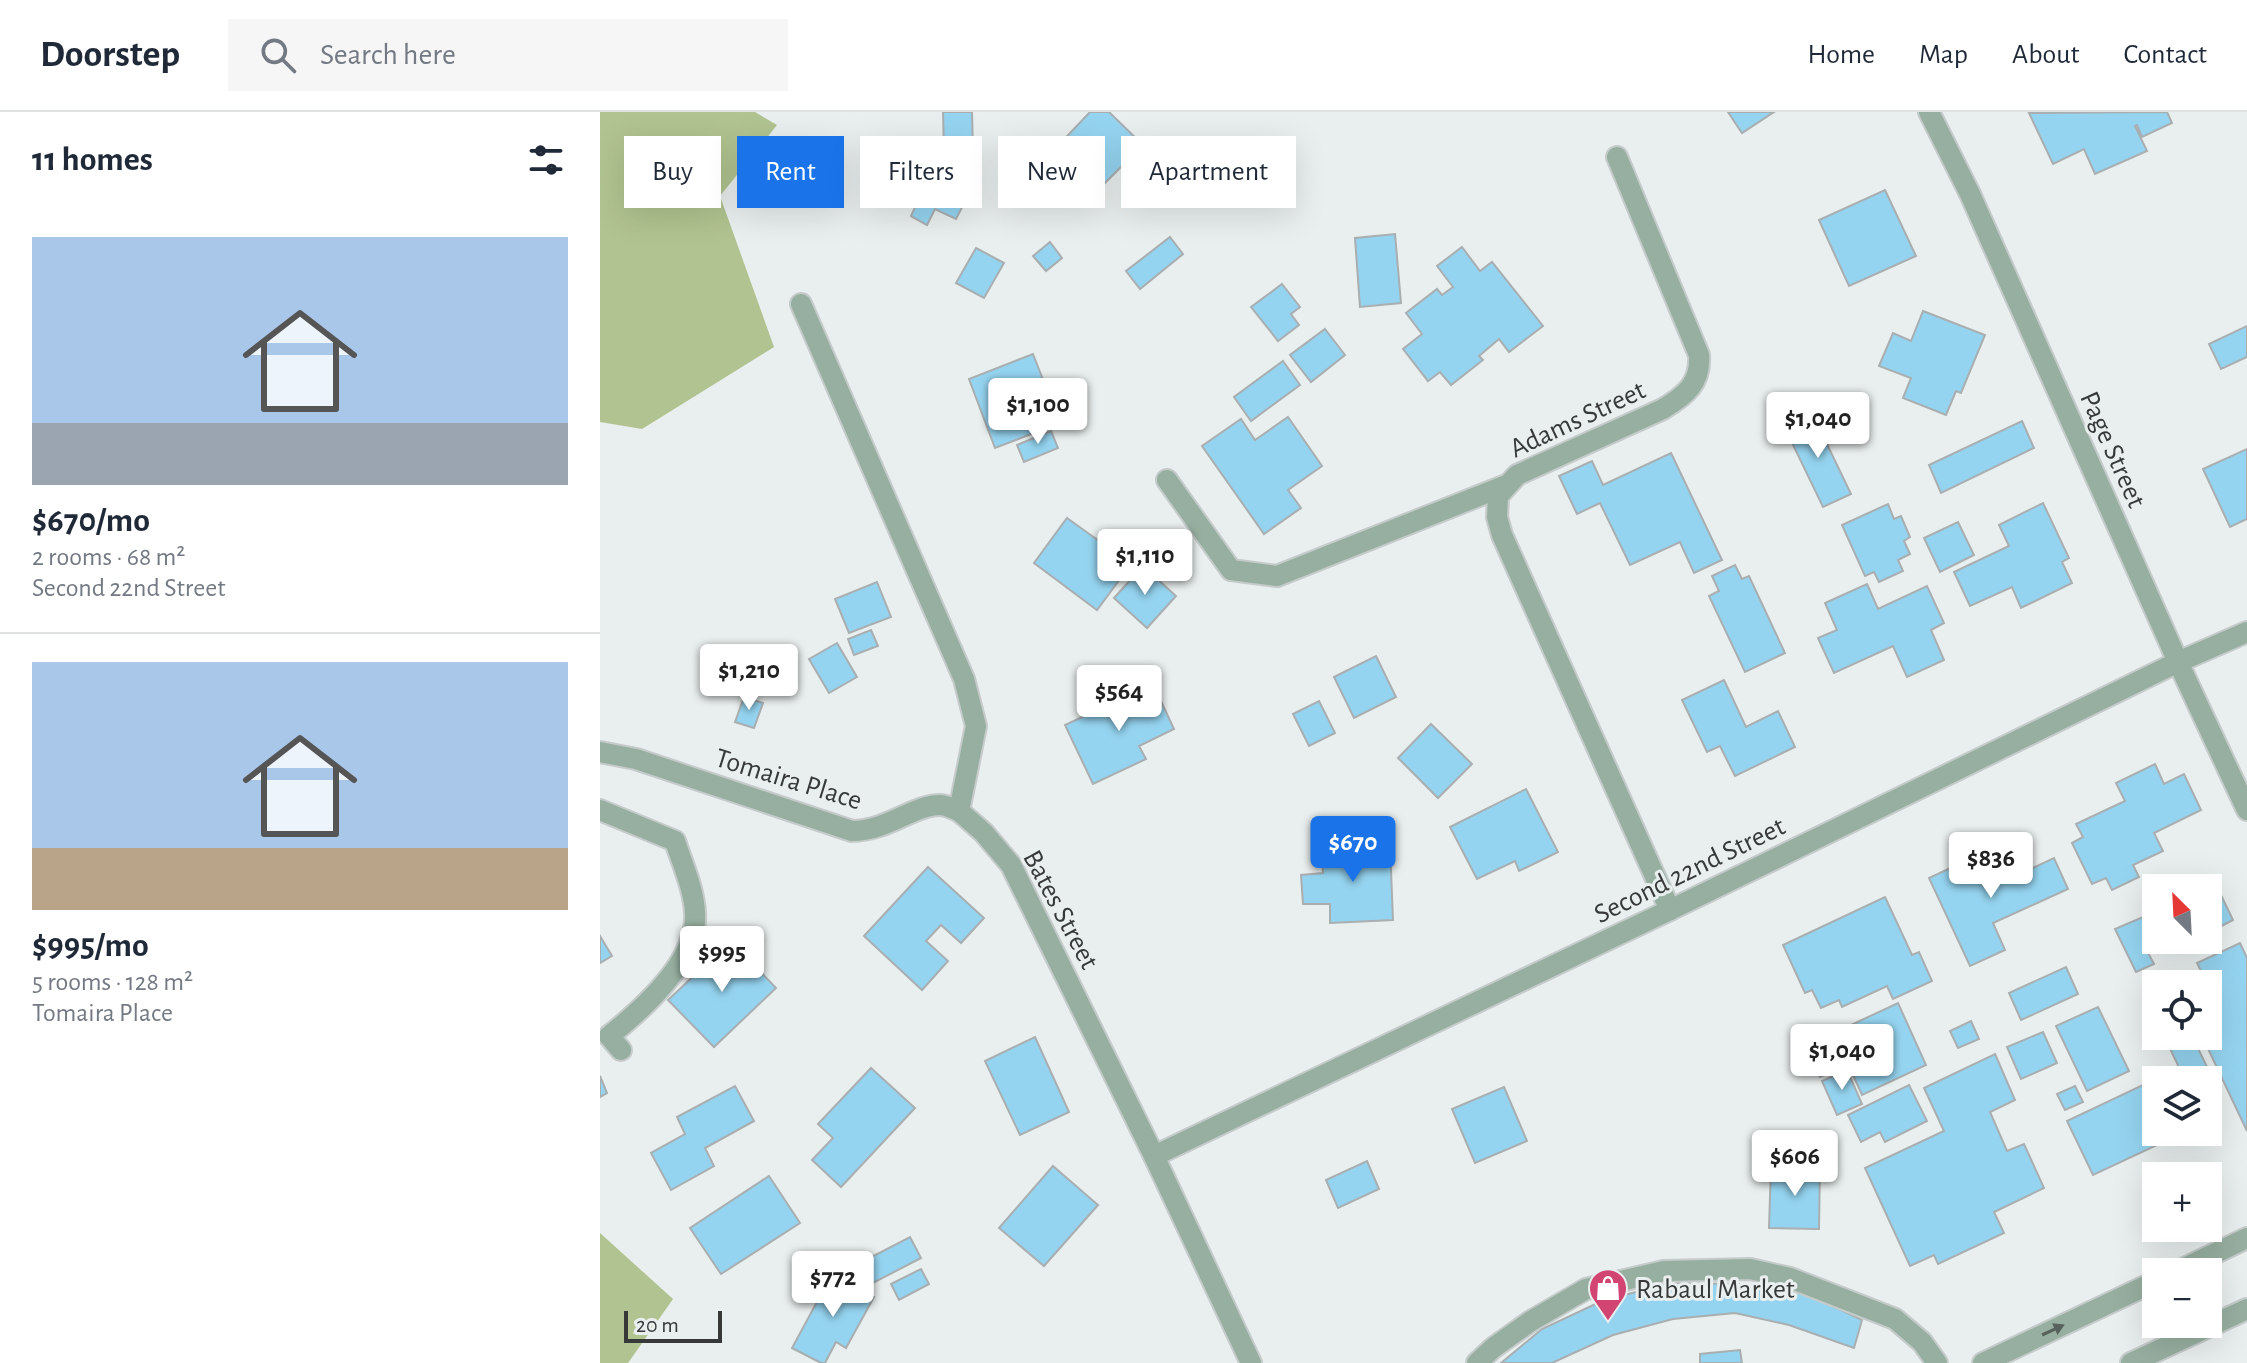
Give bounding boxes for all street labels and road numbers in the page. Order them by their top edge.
street label: Adams Street [1506,376,1650,463]
street label: Page Street [2074,388,2150,512]
street label: Tomaira Place [712,744,865,816]
street label: Second 22nd Street [1590,813,1790,929]
street label: Bates Street [1017,846,1103,974]

